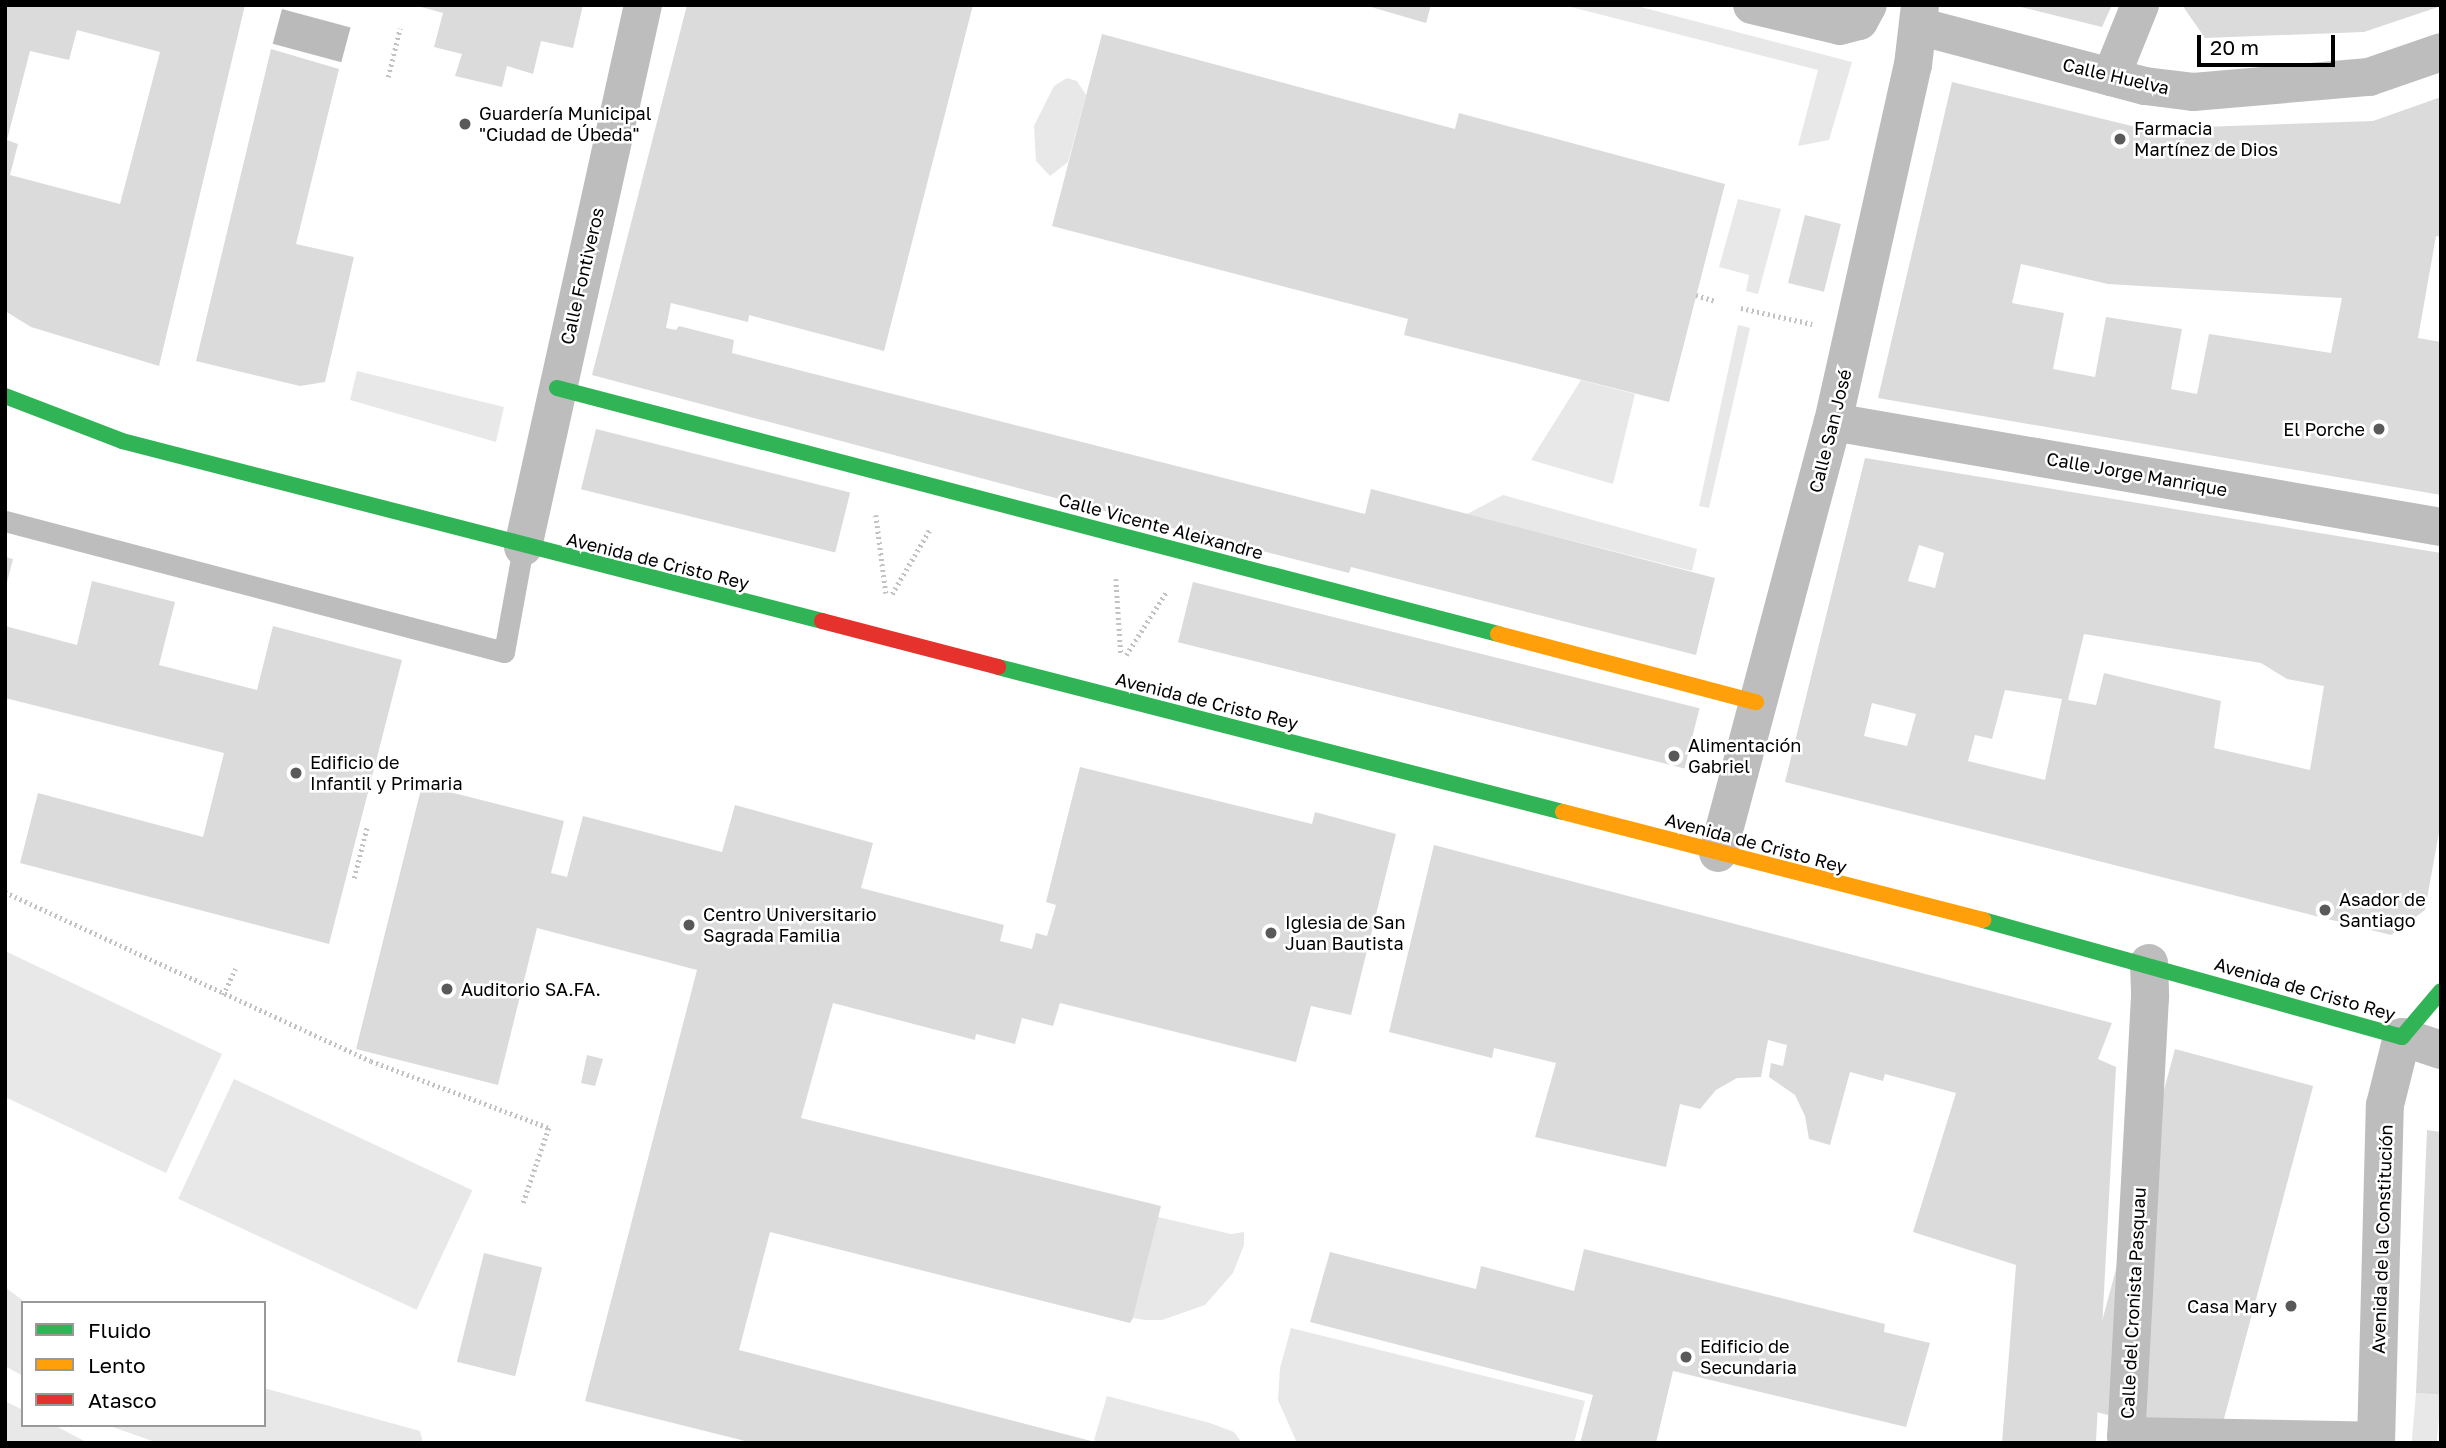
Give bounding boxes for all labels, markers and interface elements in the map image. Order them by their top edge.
scale bar [2201,21,2339,65]
text: 20 m [2210,34,2259,60]
street label: Calle Huelva [2061,53,2171,99]
place label: Guardería Municipal "Ciudad de Úbeda" [479,103,652,146]
marker: Guardería Municipal "Ciudad de Úbeda" [457,116,473,132]
place label: Farmacia Martínez de Dios [2134,118,2278,160]
marker: Farmacia Martínez de Dios [2112,131,2128,147]
street label: Calle Fontiveros [556,205,608,347]
street label: Calle San José [1804,367,1856,495]
place label: El Porche [2283,418,2365,440]
marker: El Porche [2371,421,2387,437]
street label: Calle Jorge Manrique [2045,447,2229,501]
street label: Calle Vicente Aleixandre [1056,488,1266,564]
street label: Avenida de Cristo Rey [565,528,751,594]
street label: Avenida de Cristo Rey [1114,668,1300,734]
place label: Alimentación Gabriel [1688,735,1801,778]
marker: Alimentación Gabriel [1666,748,1682,764]
place label: Edificio de Infantil y Primaria [310,752,463,794]
marker: Edificio de Infantil y Primaria [288,765,304,781]
street label: Avenida de Cristo Rey [1663,808,1849,878]
place label: Asador de Santiago [2339,889,2426,932]
marker: Asador de Santiago [2317,902,2333,918]
place label: Centro Universitario Sagrada Familia [703,904,877,946]
place label: Iglesia de San Juan Bautista [1285,912,1406,954]
marker: Centro Universitario Sagrada Familia [681,917,697,933]
marker: Iglesia de San Juan Bautista [1263,925,1279,941]
street label: Avenida de Cristo Rey [2212,953,2398,1025]
place label: Auditorio SA.FA. [461,978,601,1000]
marker: Auditorio SA.FA. [439,981,455,997]
street label: Avenida de la Constitución [2367,1124,2397,1354]
street label: Calle del Cronista Pasquau [2116,1187,2150,1419]
place label: Casa Mary [2187,1295,2277,1317]
marker: Casa Mary [2283,1298,2299,1314]
legend [21,1301,266,1427]
text: Fluido [88,1317,151,1343]
place label: Edificio de Secundaria [1700,1336,1797,1378]
marker: Edificio de Secundaria [1678,1349,1694,1365]
text: Lento [88,1352,146,1378]
text: Atasco [88,1387,157,1413]

